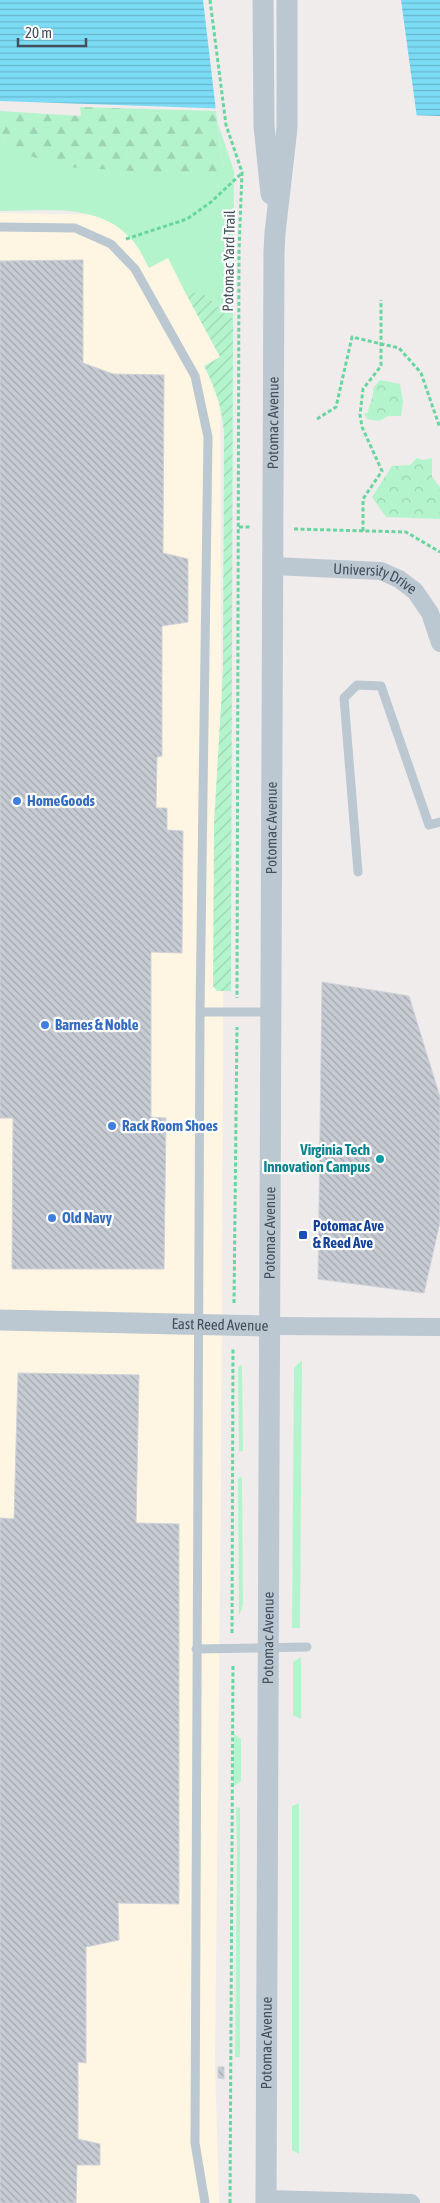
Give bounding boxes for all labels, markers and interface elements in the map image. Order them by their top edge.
scale bar [18,15,85,47]
text: 20 m [25,24,52,41]
street label: Potomac Yard Trail [219,210,238,312]
street label: Potomac Avenue [264,377,281,469]
street label: University Drive [333,560,420,597]
street label: Potomac Avenue [262,782,280,874]
place label: HomeGoods [27,792,96,809]
marker: HomeGoods [11,795,23,807]
place label: Barnes & Noble [55,1016,139,1033]
marker: Barnes & Noble [39,1019,51,1031]
place label: Rack Room Shoes [122,1117,219,1134]
marker: Rack Room Shoes [106,1120,118,1132]
place label: Virginia Tech Innovation Campus [263,1141,371,1175]
marker: Virginia Tech Innovation Campus [374,1153,386,1165]
street label: Potomac Avenue [261,1187,278,1279]
place label: Old Navy [62,1209,113,1226]
marker: Old Navy [46,1212,58,1224]
place label: Potomac Ave & Reed Ave [313,1217,384,1251]
marker: Potomac Ave & Reed Ave [297,1229,309,1241]
street label: East Reed Avenue [171,1315,269,1334]
street label: Potomac Avenue [259,1592,277,1684]
street label: Potomac Avenue [257,1997,275,2089]

